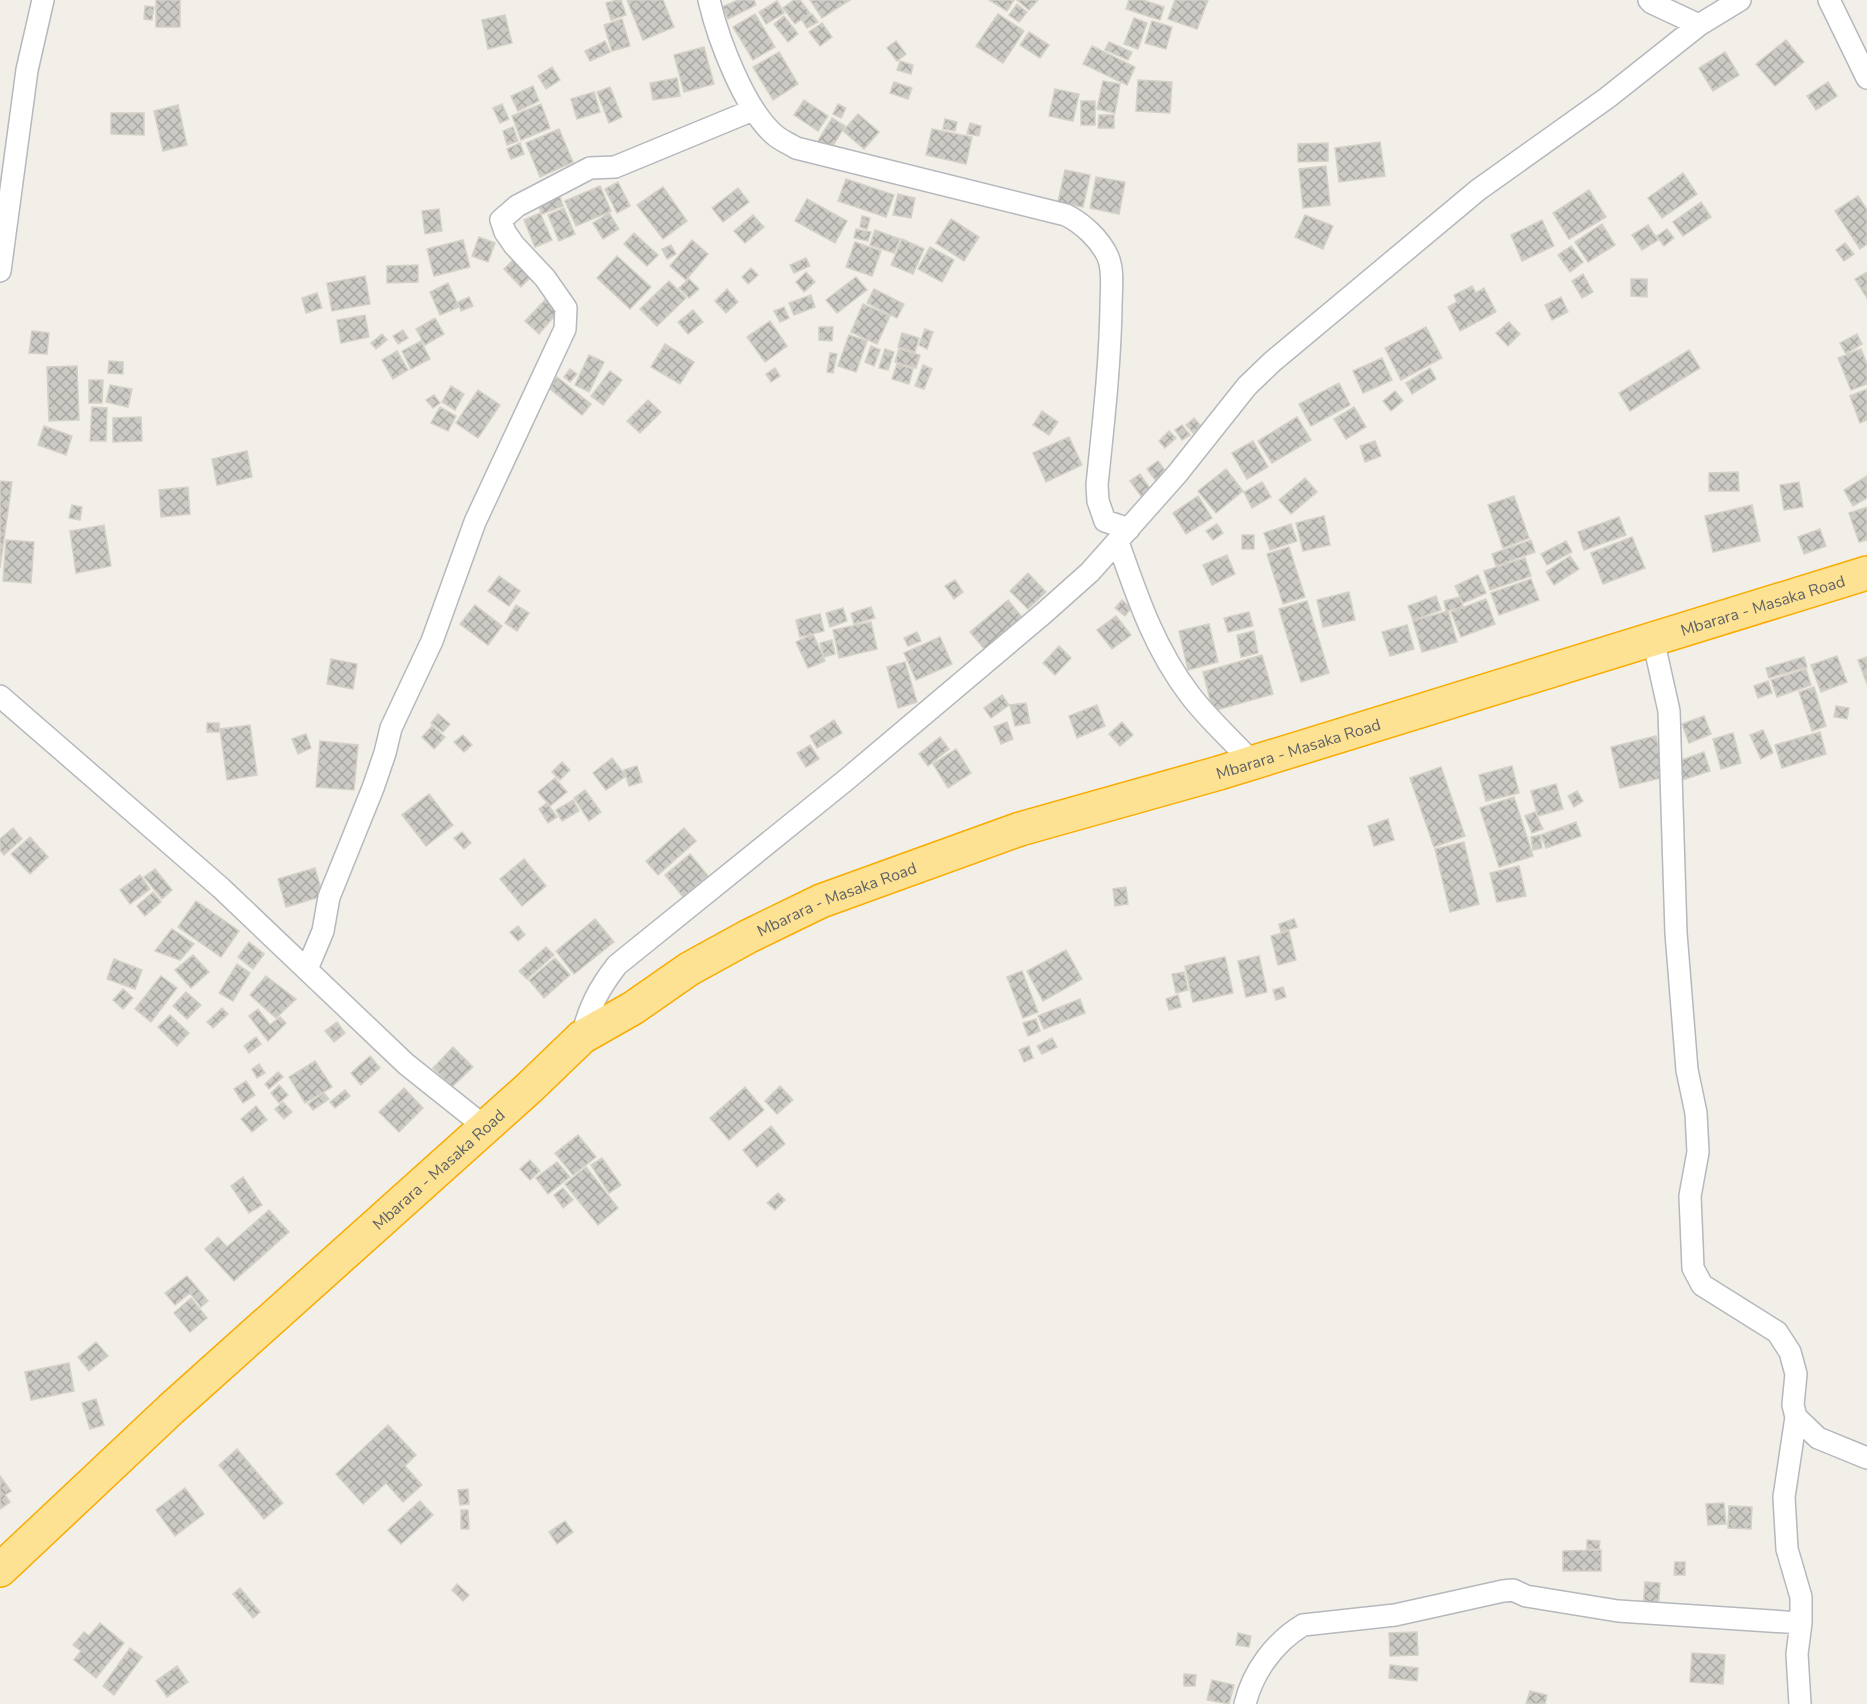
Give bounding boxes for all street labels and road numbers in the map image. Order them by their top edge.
street label: Mbarara - Masaka Road [1678,570,1848,642]
street label: Mbarara - Masaka Road [1214,714,1383,785]
street label: Mbarara - Masaka Road [754,857,920,942]
street label: Mbarara - Masaka Road [368,1105,510,1235]

